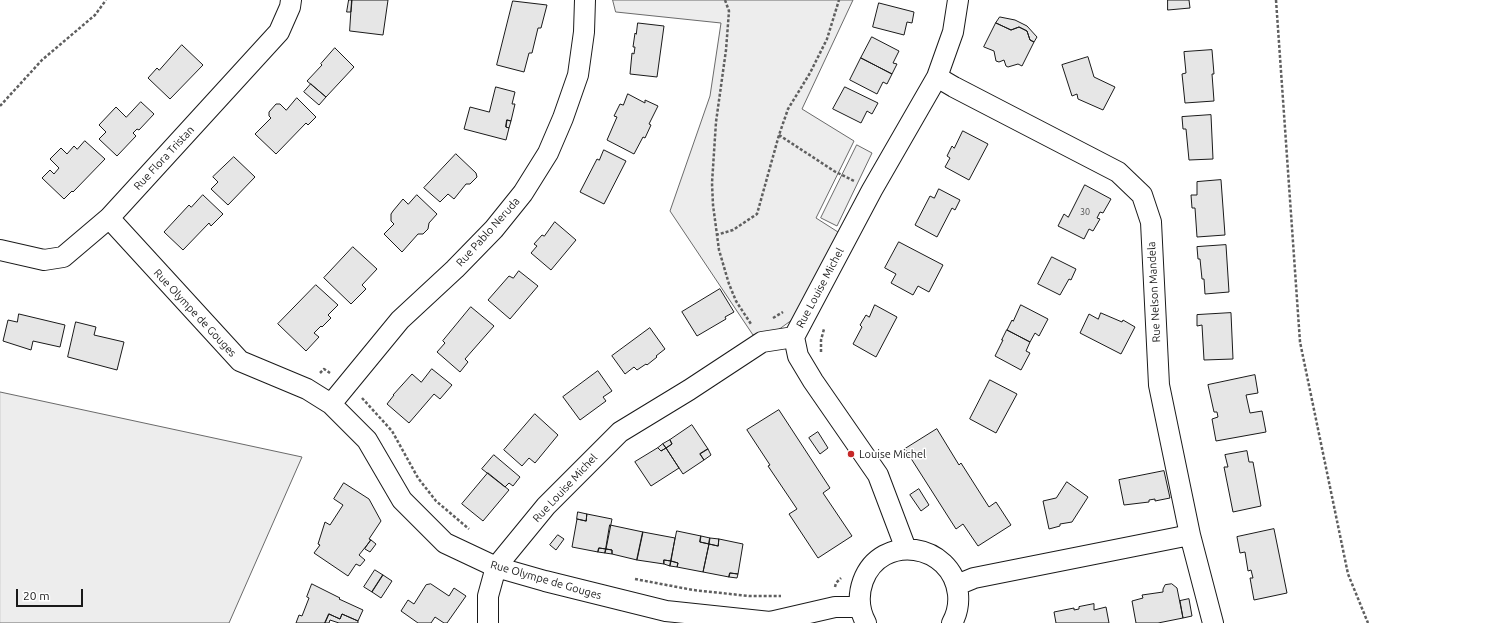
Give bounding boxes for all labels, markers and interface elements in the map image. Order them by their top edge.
street label: Rue Flora Tristan [131,123,197,193]
street label: Rue Pablo Neruda [453,195,523,269]
house number: 30 [1080,207,1090,217]
street label: Rue Nelson Mandela [1145,241,1163,343]
street label: Rue Louise Michel [793,246,847,330]
street label: Rue Olympe de Gouges [151,266,239,360]
place label: Louise Michel [859,447,926,461]
marker: Louise Michel [846,449,856,459]
street label: Rue Louise Michel [530,451,600,525]
street label: Rue Olympe de Gouges [489,558,603,602]
scale bar [18,581,85,607]
text: 20 m [23,589,50,602]

